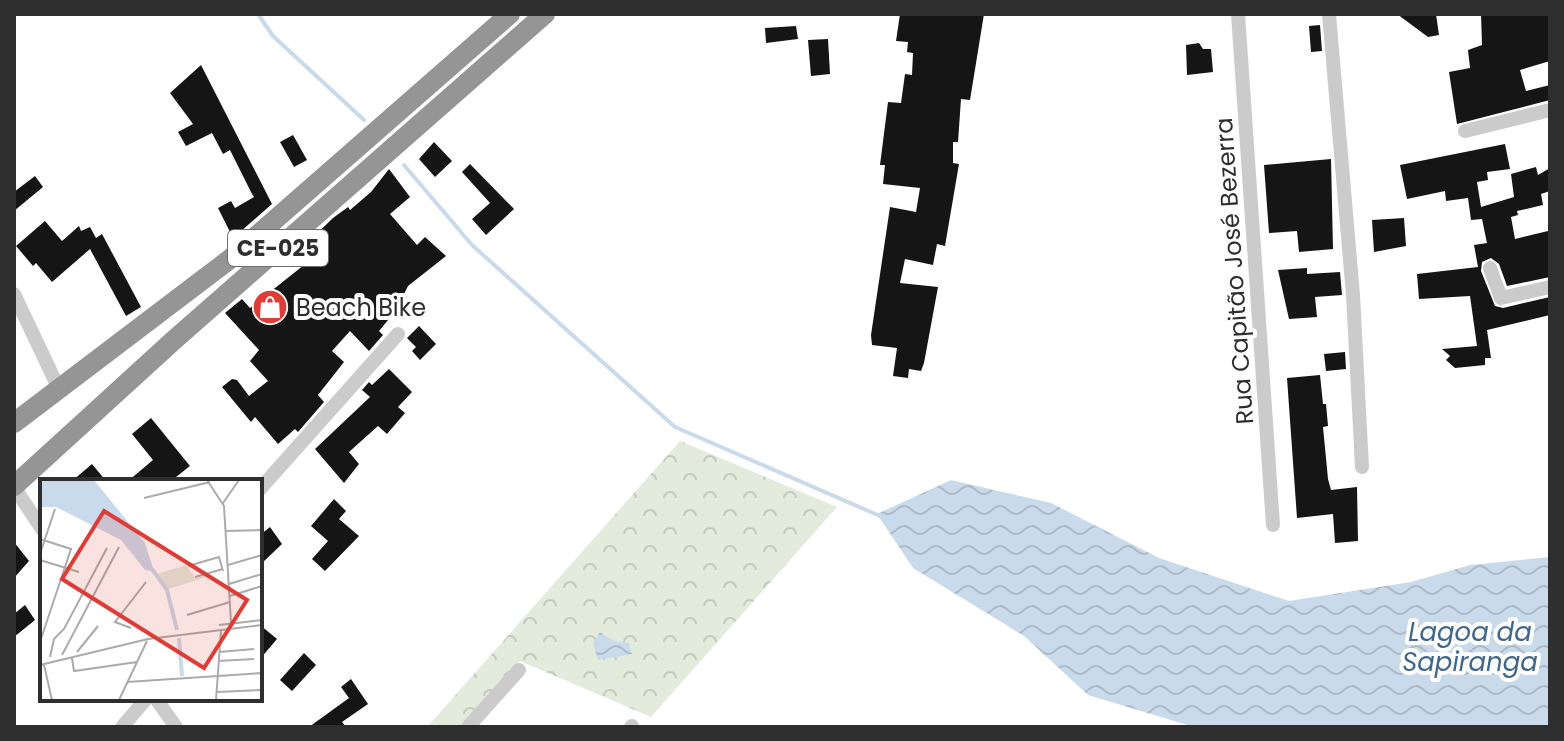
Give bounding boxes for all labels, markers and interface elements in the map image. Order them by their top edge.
street label: Rua Capitão José Bezerra [1207,116,1261,426]
road number: CE-025 [228,230,328,266]
shop icon: Beach Bike [251,288,289,326]
place label: Beach Bike [296,291,426,324]
inset map [40,479,262,701]
water label: Lagoa da Sapiranga [1402,614,1538,680]

